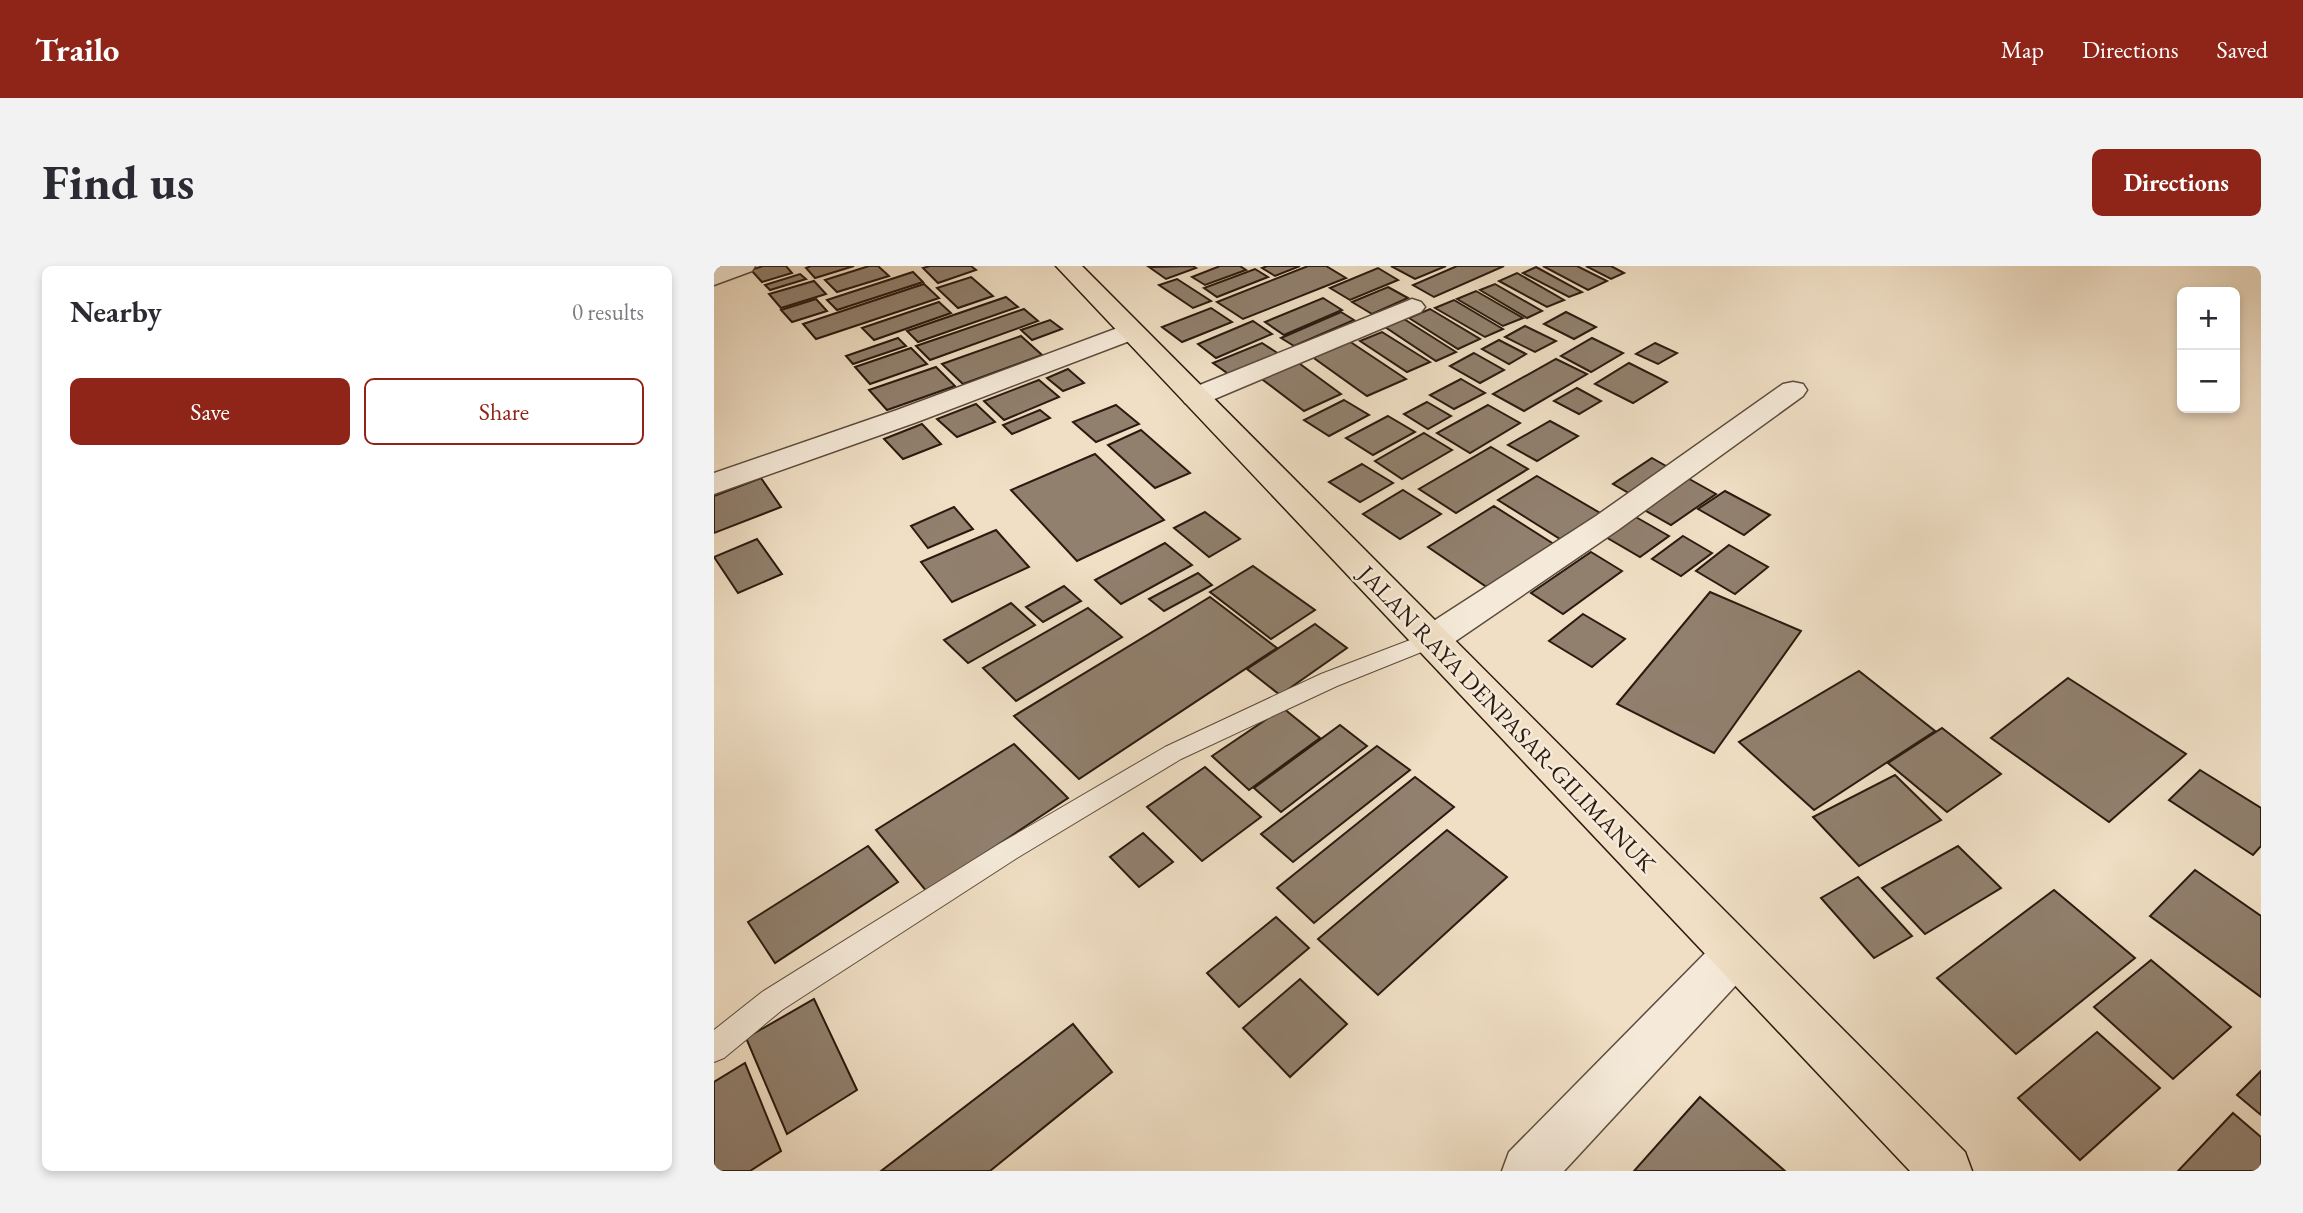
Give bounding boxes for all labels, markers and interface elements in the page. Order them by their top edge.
text: Trailo [35,28,119,71]
text: Map [2001,34,2044,65]
text: Directions [2082,34,2179,65]
text: Saved [2217,34,2268,65]
button: Directions [2092,149,2261,216]
text: Find us [42,150,194,214]
map controls [2177,287,2240,413]
button: + [2177,287,2240,350]
text: Nearby [70,292,162,331]
text: 0 results [572,297,644,327]
button: − [2177,350,2240,413]
button: Save [70,378,350,445]
button: Share [364,378,644,445]
street label: JALAN RAYA DENPASAR-GILIMANUK [1351,557,1663,879]

